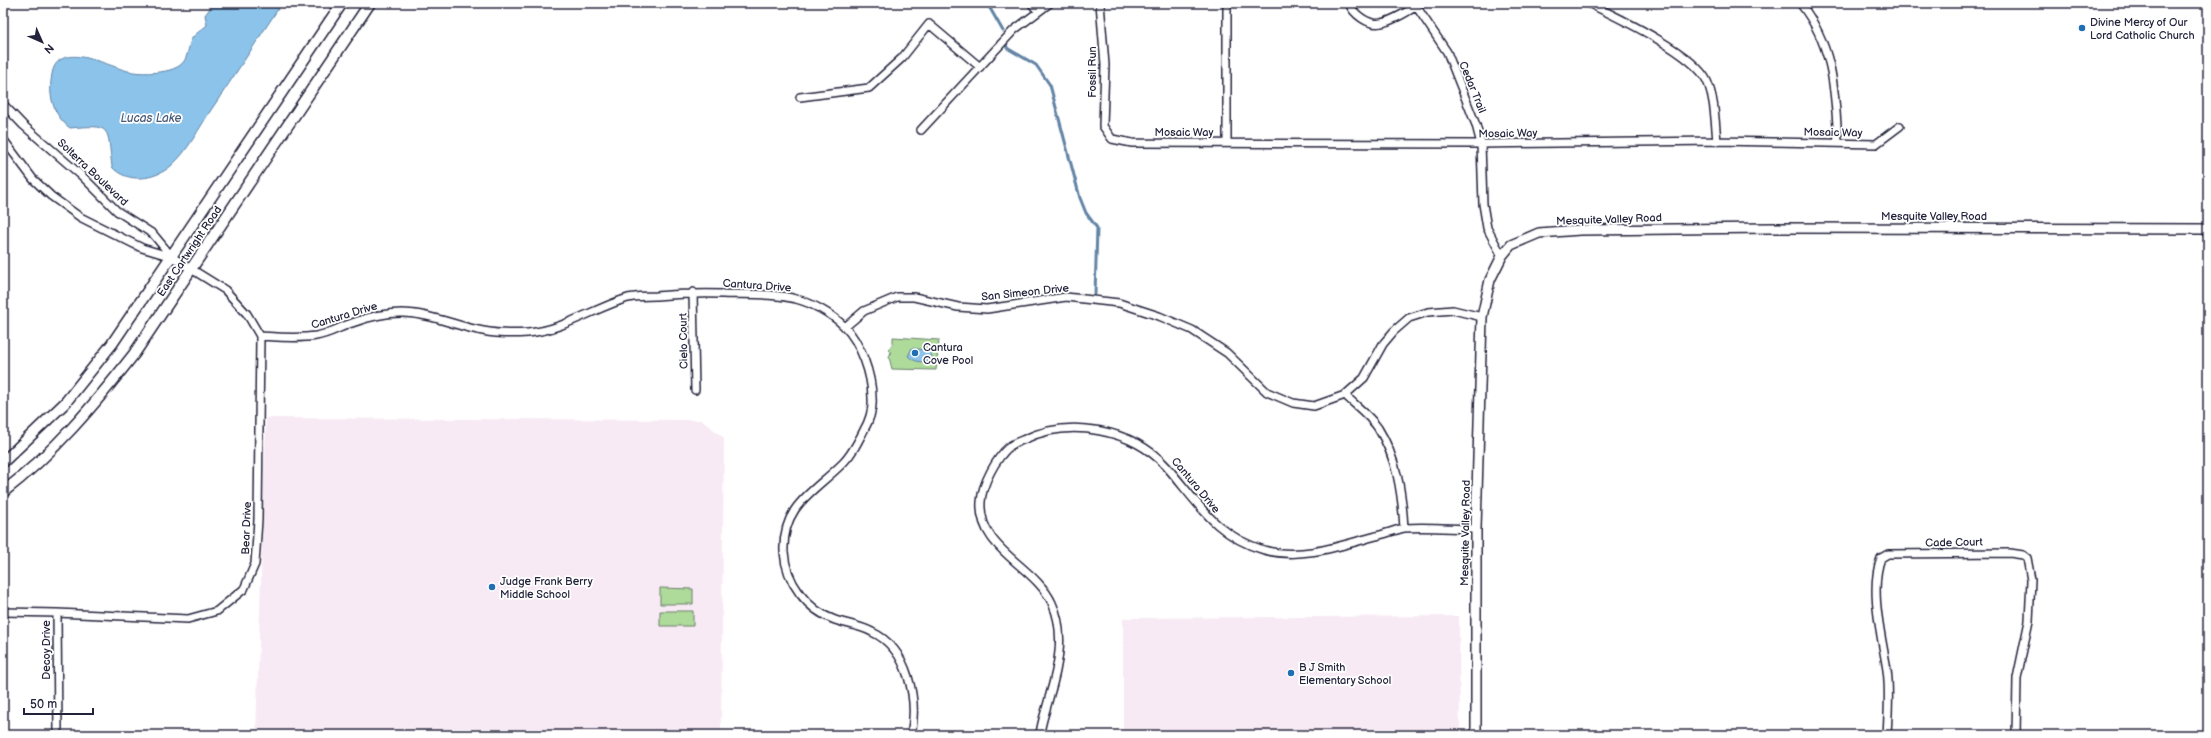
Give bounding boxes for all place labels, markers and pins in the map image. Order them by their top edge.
place label: Divine Mercy of Our Lord Catholic Church [2090,16,2195,42]
marker: Divine Mercy of Our Lord Catholic Church [2077,23,2087,33]
place label: Cantura Cove Pool [923,341,973,367]
marker: Cantura Cove Pool [910,348,920,358]
place label: Judge Frank Berry Middle School [500,575,593,601]
marker: Judge Frank Berry Middle School [487,582,497,592]
place label: B J Smith Elementary School [1299,661,1391,687]
marker: B J Smith Elementary School [1286,668,1296,678]

